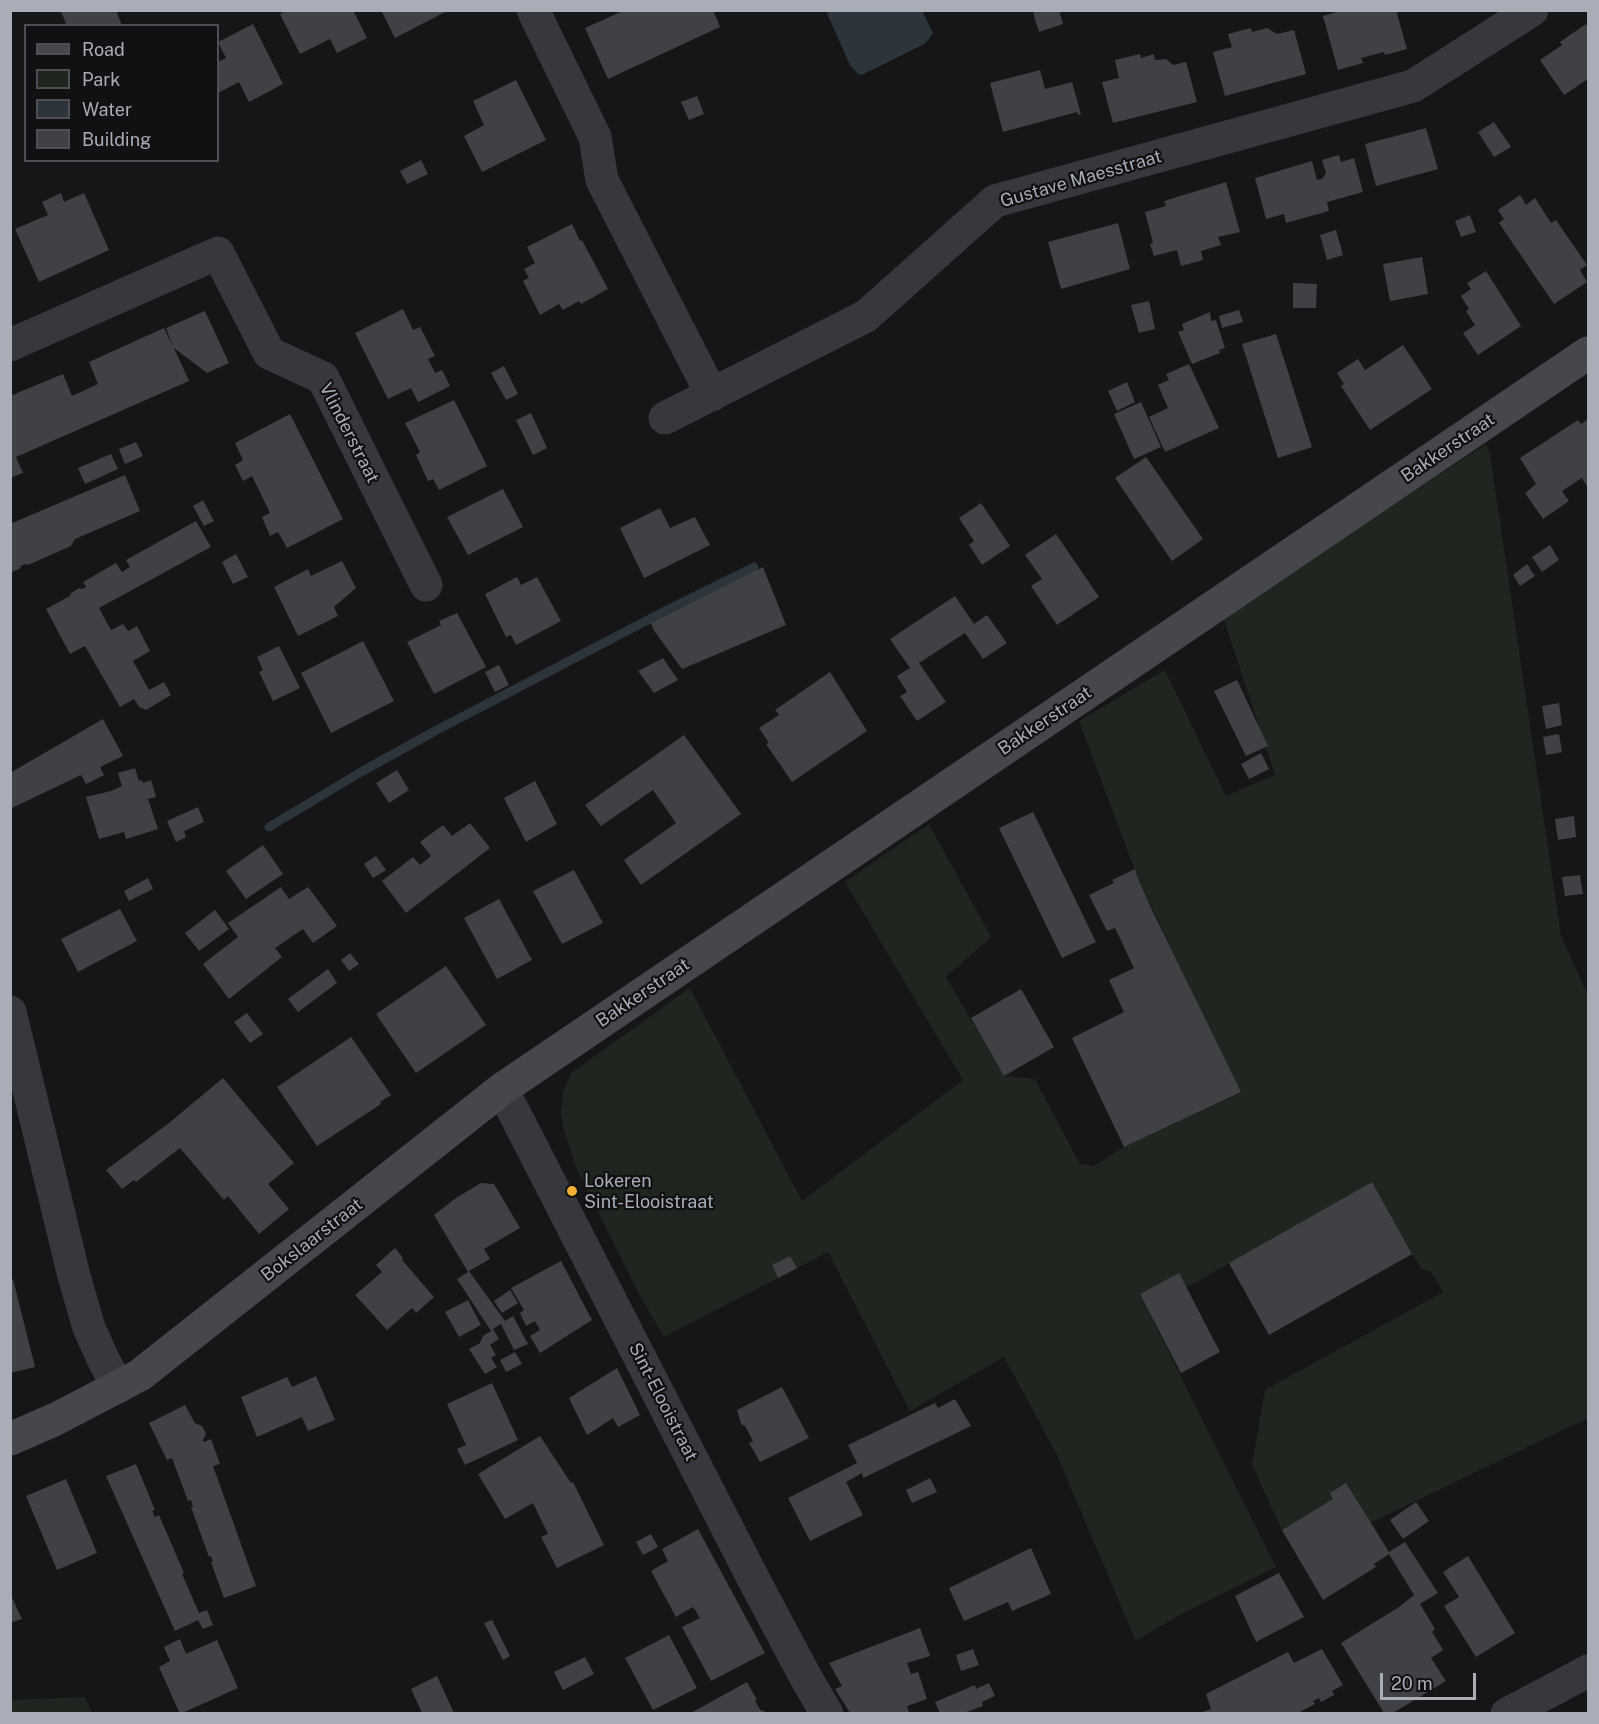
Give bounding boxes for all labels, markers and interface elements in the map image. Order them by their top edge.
legend [24,24,219,162]
text: Road [82,39,125,60]
text: Park [82,69,120,90]
text: Water [82,99,132,120]
text: Building [82,129,151,150]
street label: Gustave Maesstraat [998,146,1164,212]
street label: Vlinderstraat [315,379,383,487]
street label: Bakkerstraat [1397,409,1499,487]
street label: Bakkerstraat [994,682,1096,760]
street label: Bakkerstraat [592,954,694,1032]
place label: Lokeren Sint-Elooistraat [584,1170,714,1212]
marker: Lokeren Sint-Elooistraat [565,1184,579,1198]
street label: Bokslaarstraat [257,1194,367,1286]
street label: Sint-Elooistraat [624,1339,702,1465]
scale bar [1383,1661,1479,1699]
text: 20 m [1391,1673,1433,1694]

